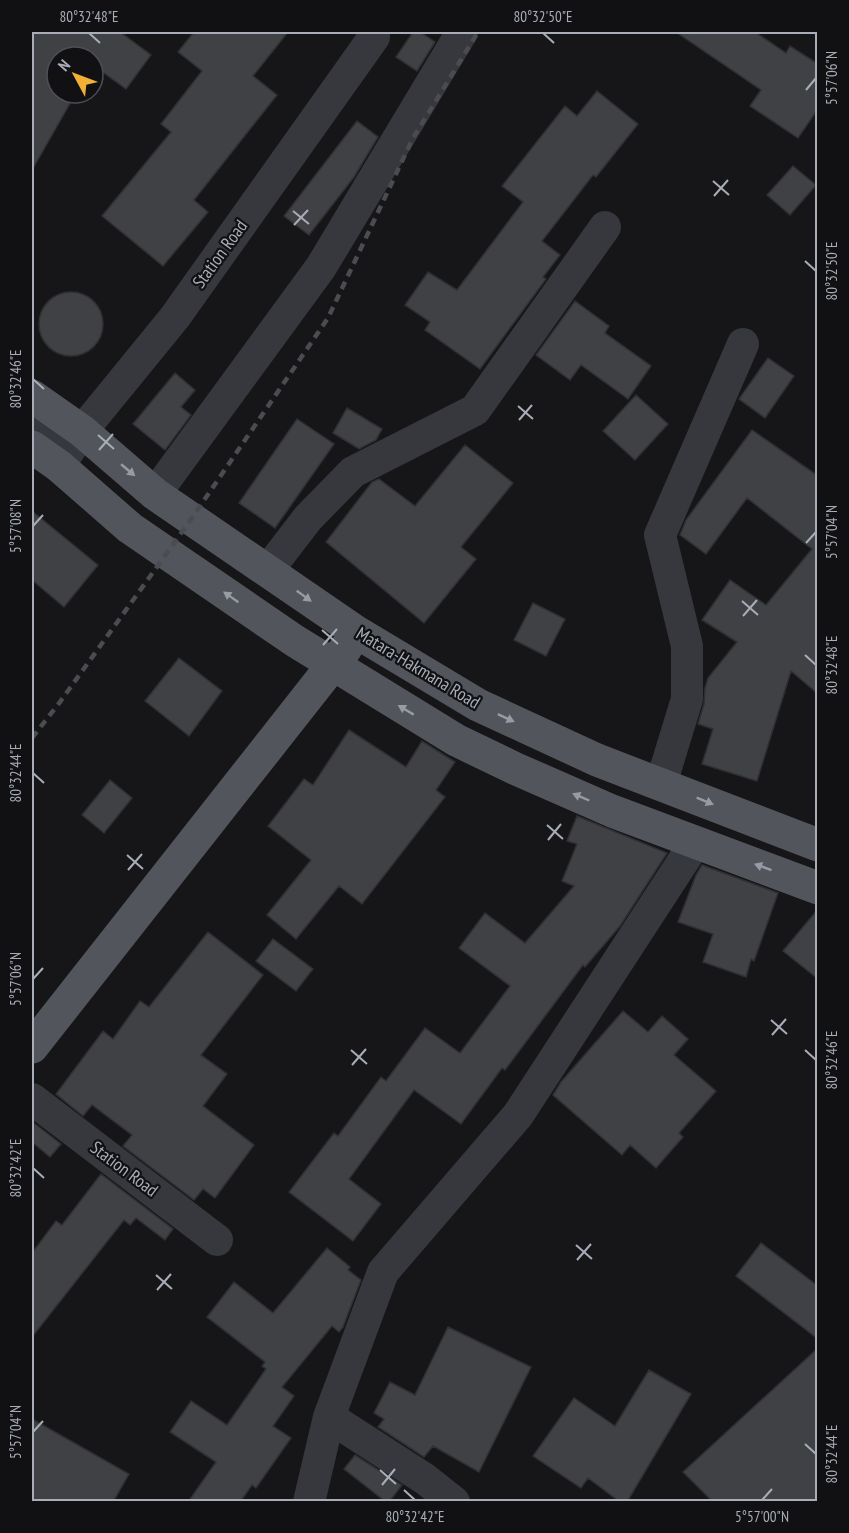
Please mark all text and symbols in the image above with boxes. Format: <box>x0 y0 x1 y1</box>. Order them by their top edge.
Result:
text: 80°32'48"E <box>59 7 119 26</box>
text: 80°32'50"E <box>513 7 573 26</box>
north arrow <box>45 45 105 105</box>
text: 5°57'06"N <box>822 51 841 105</box>
text: N <box>53 55 74 75</box>
street label: Station Road <box>187 215 252 292</box>
text: 80°32'50"E <box>822 241 841 301</box>
text: 80°32'46"E <box>6 349 25 409</box>
one-way arrow <box>120 464 136 477</box>
text: 5°57'08"N <box>6 499 25 553</box>
text: 5°57'04"N <box>822 505 841 559</box>
one-way arrow <box>296 589 311 601</box>
one-way arrow <box>223 591 239 603</box>
street label: Matara-Hakmana Road <box>352 622 484 714</box>
text: 80°32'48"E <box>822 635 841 695</box>
one-way arrow <box>398 705 414 716</box>
one-way arrow <box>497 714 514 723</box>
text: 80°32'44"E <box>6 743 25 803</box>
one-way arrow <box>571 792 589 802</box>
one-way arrow <box>696 797 714 806</box>
one-way arrow <box>753 862 771 872</box>
text: 5°57'06"N <box>6 952 25 1006</box>
text: 80°32'46"E <box>822 1030 841 1090</box>
street label: Station Road <box>86 1136 163 1202</box>
text: 80°32'42"E <box>6 1138 25 1198</box>
text: 5°57'04"N <box>6 1405 25 1459</box>
text: 80°32'44"E <box>822 1424 841 1484</box>
text: 80°32'42"E <box>385 1507 445 1526</box>
text: 5°57'00"N <box>735 1507 789 1526</box>

